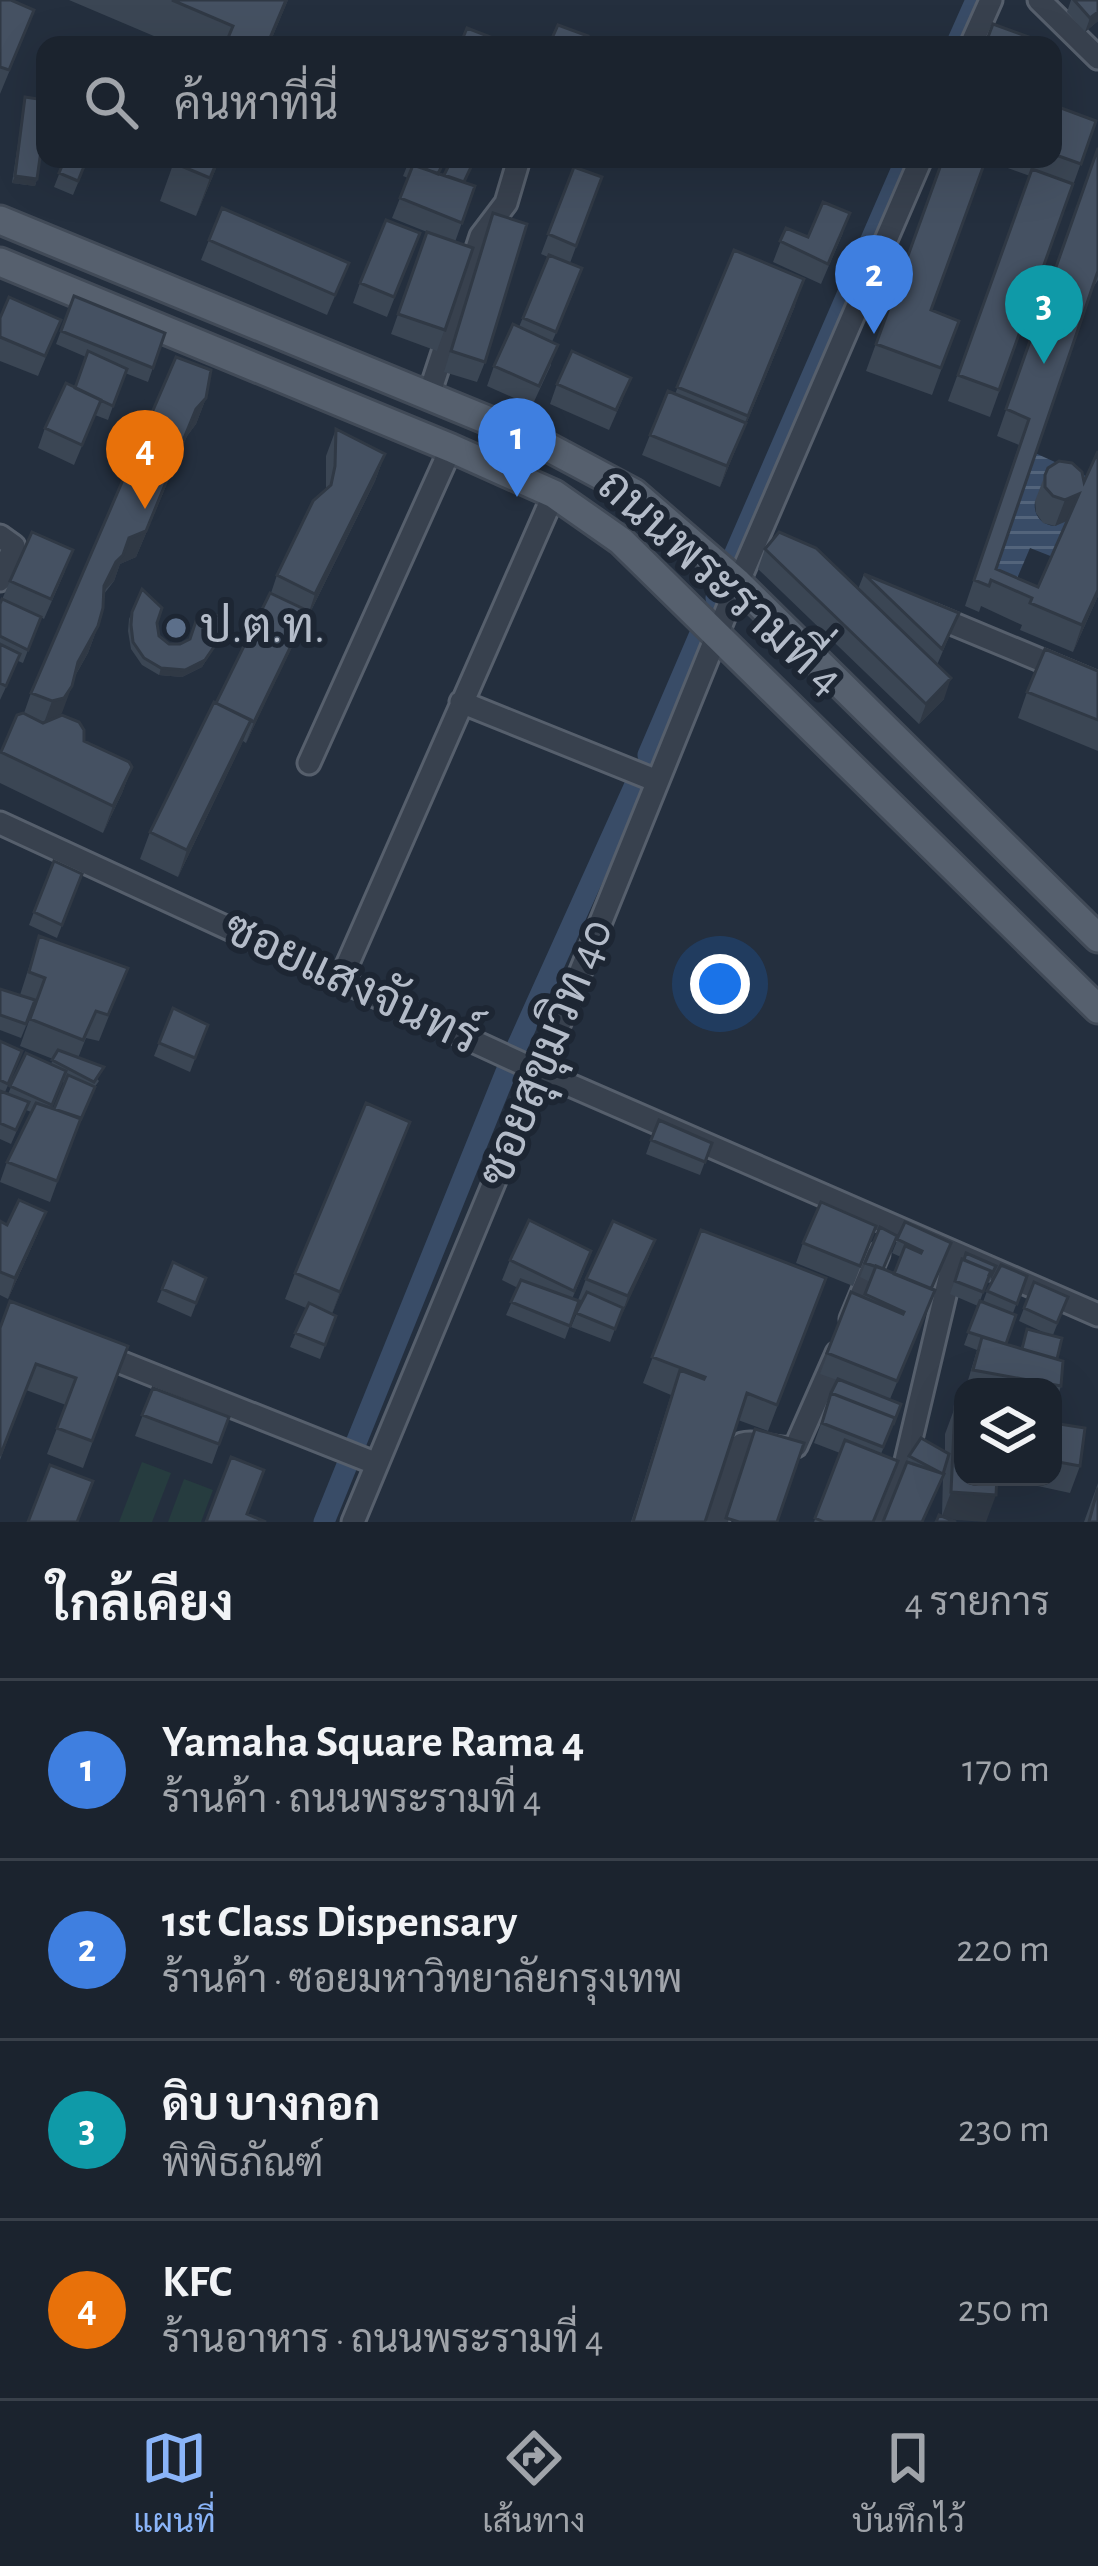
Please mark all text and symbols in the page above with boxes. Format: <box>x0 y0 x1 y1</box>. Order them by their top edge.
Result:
search box <box>36 36 1062 168</box>
icon: search <box>78 69 144 135</box>
text: ค้นหาที่นี่ <box>174 83 338 128</box>
pin: 2 <box>835 235 913 334</box>
pin: 3 <box>1005 265 1083 364</box>
pin: 1 <box>478 398 556 497</box>
pin: 4 <box>106 410 184 509</box>
street label: ถนนพระรามที่ 4 <box>588 446 866 705</box>
place label: ป.ต.ท. <box>200 603 325 652</box>
marker: ป.ต.ท. <box>163 615 189 641</box>
street label: ซอยแสงจันทร์ <box>216 896 489 1064</box>
street label: ซอยสุขุมวิท 40 <box>467 911 628 1196</box>
your location <box>690 954 750 1014</box>
map controls <box>954 1378 1062 1486</box>
button: layers <box>954 1378 1062 1486</box>
text: ใกล้เคียง <box>48 1579 234 1630</box>
text: 4 รายการ <box>904 1584 1050 1623</box>
text: Yamaha Square Rama 4 <box>162 1720 584 1765</box>
text: 1 <box>80 1750 94 1789</box>
text: 170 m <box>962 1750 1050 1789</box>
text: ร้านค้า · ถนนพระรามที่ 4 <box>162 1781 542 1820</box>
text: 1st Class Dispensary <box>162 1900 517 1945</box>
text: 2 <box>78 1930 96 1969</box>
text: 220 m <box>956 1930 1050 1969</box>
text: ร้านค้า · ซอยมหาวิทยาลัยกรุงเทพ <box>162 1961 682 2000</box>
text: ดิบ บางกอก <box>162 2084 380 2129</box>
text: 3 <box>79 2110 95 2149</box>
text: 230 m <box>958 2110 1050 2149</box>
text: พิพิธภัณฑ์ <box>162 2145 323 2184</box>
text: KFC <box>162 2260 232 2305</box>
text: 4 <box>77 2290 97 2329</box>
text: 250 m <box>958 2290 1050 2329</box>
text: ร้านอาหาร · ถนนพระรามที่ 4 <box>162 2321 604 2360</box>
tab: แผนที่ <box>133 2425 216 2543</box>
tab: เส้นทาง <box>482 2425 585 2543</box>
tab: บันทึกไว้ <box>852 2425 965 2543</box>

